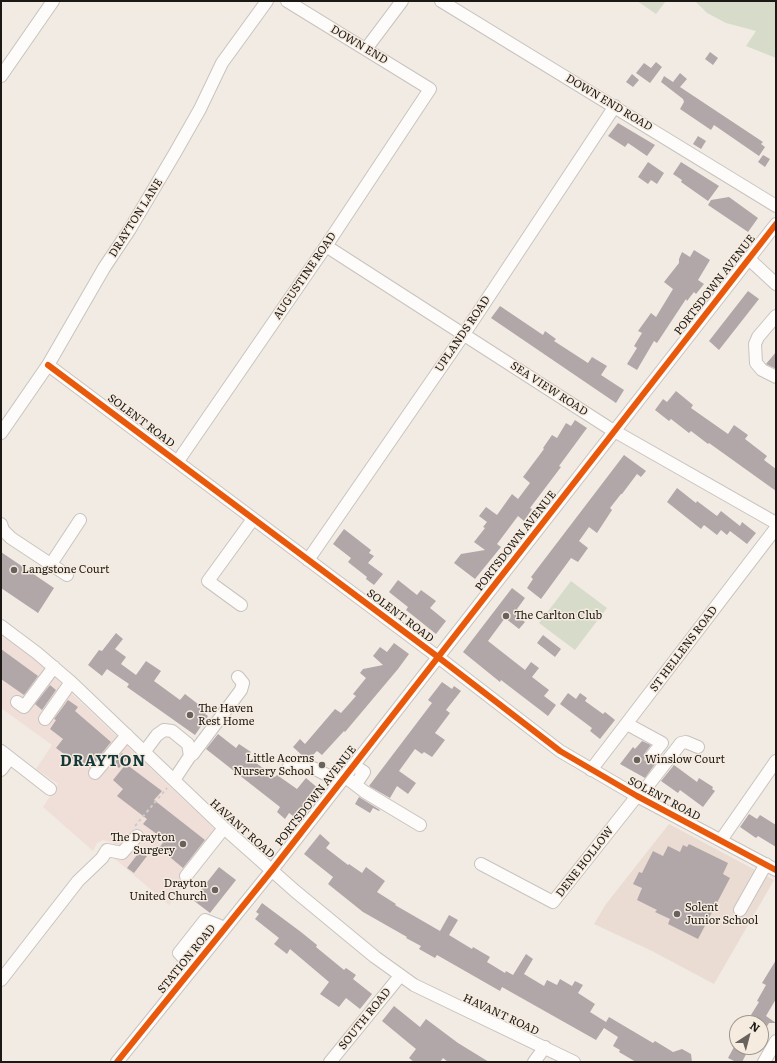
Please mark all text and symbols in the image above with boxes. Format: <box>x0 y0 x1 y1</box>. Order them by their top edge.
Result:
street label: DOWN END <box>328 23 390 67</box>
street label: DOWN END ROAD <box>563 72 655 134</box>
street label: DRAYTON LANE <box>107 176 165 260</box>
street label: AUGUSTINE ROAD <box>271 230 339 322</box>
street label: PORTSDOWN AVENUE <box>672 232 758 338</box>
street label: UPLANDS ROAD <box>433 293 493 375</box>
street label: SEA VIEW ROAD <box>508 359 590 419</box>
street label: SOLENT ROAD <box>105 392 177 450</box>
street label: PORTSDOWN AVENUE <box>473 488 559 594</box>
place label: Langstone Court <box>22 563 109 577</box>
marker: Langstone Court <box>9 565 19 575</box>
street label: SOLENT ROAD <box>364 587 436 645</box>
street label: ST HELLENS ROAD <box>647 604 721 694</box>
place label: The Carlton Club <box>514 609 602 623</box>
marker: The Carlton Club <box>501 611 511 621</box>
place label: The Haven Rest Home <box>198 702 254 728</box>
marker: The Haven Rest Home <box>185 710 195 720</box>
street label: PORTSDOWN AVENUE <box>273 743 359 849</box>
place label: Little Acorns Nursery School <box>233 752 314 778</box>
district label: DRAYTON <box>60 753 146 771</box>
place label: Winslow Court <box>645 753 725 767</box>
marker: Winslow Court <box>632 755 642 765</box>
marker: Little Acorns Nursery School <box>317 760 327 770</box>
street label: SOLENT ROAD <box>625 774 703 824</box>
street label: HAVANT ROAD <box>207 797 277 861</box>
street label: DENE HOLLOW <box>554 824 616 900</box>
place label: The Drayton Surgery <box>110 831 175 857</box>
marker: The Drayton Surgery <box>178 839 188 849</box>
place label: Drayton United Church <box>129 877 207 903</box>
marker: Drayton United Church <box>210 885 220 895</box>
place label: Solent Junior School <box>685 901 758 927</box>
marker: Solent Junior School <box>672 909 682 919</box>
street label: STATION ROAD <box>155 922 219 996</box>
street label: SOUTH ROAD <box>336 986 394 1052</box>
street label: HAVANT ROAD <box>461 992 541 1038</box>
north arrow <box>729 1015 769 1055</box>
text: N <box>747 1017 764 1035</box>

